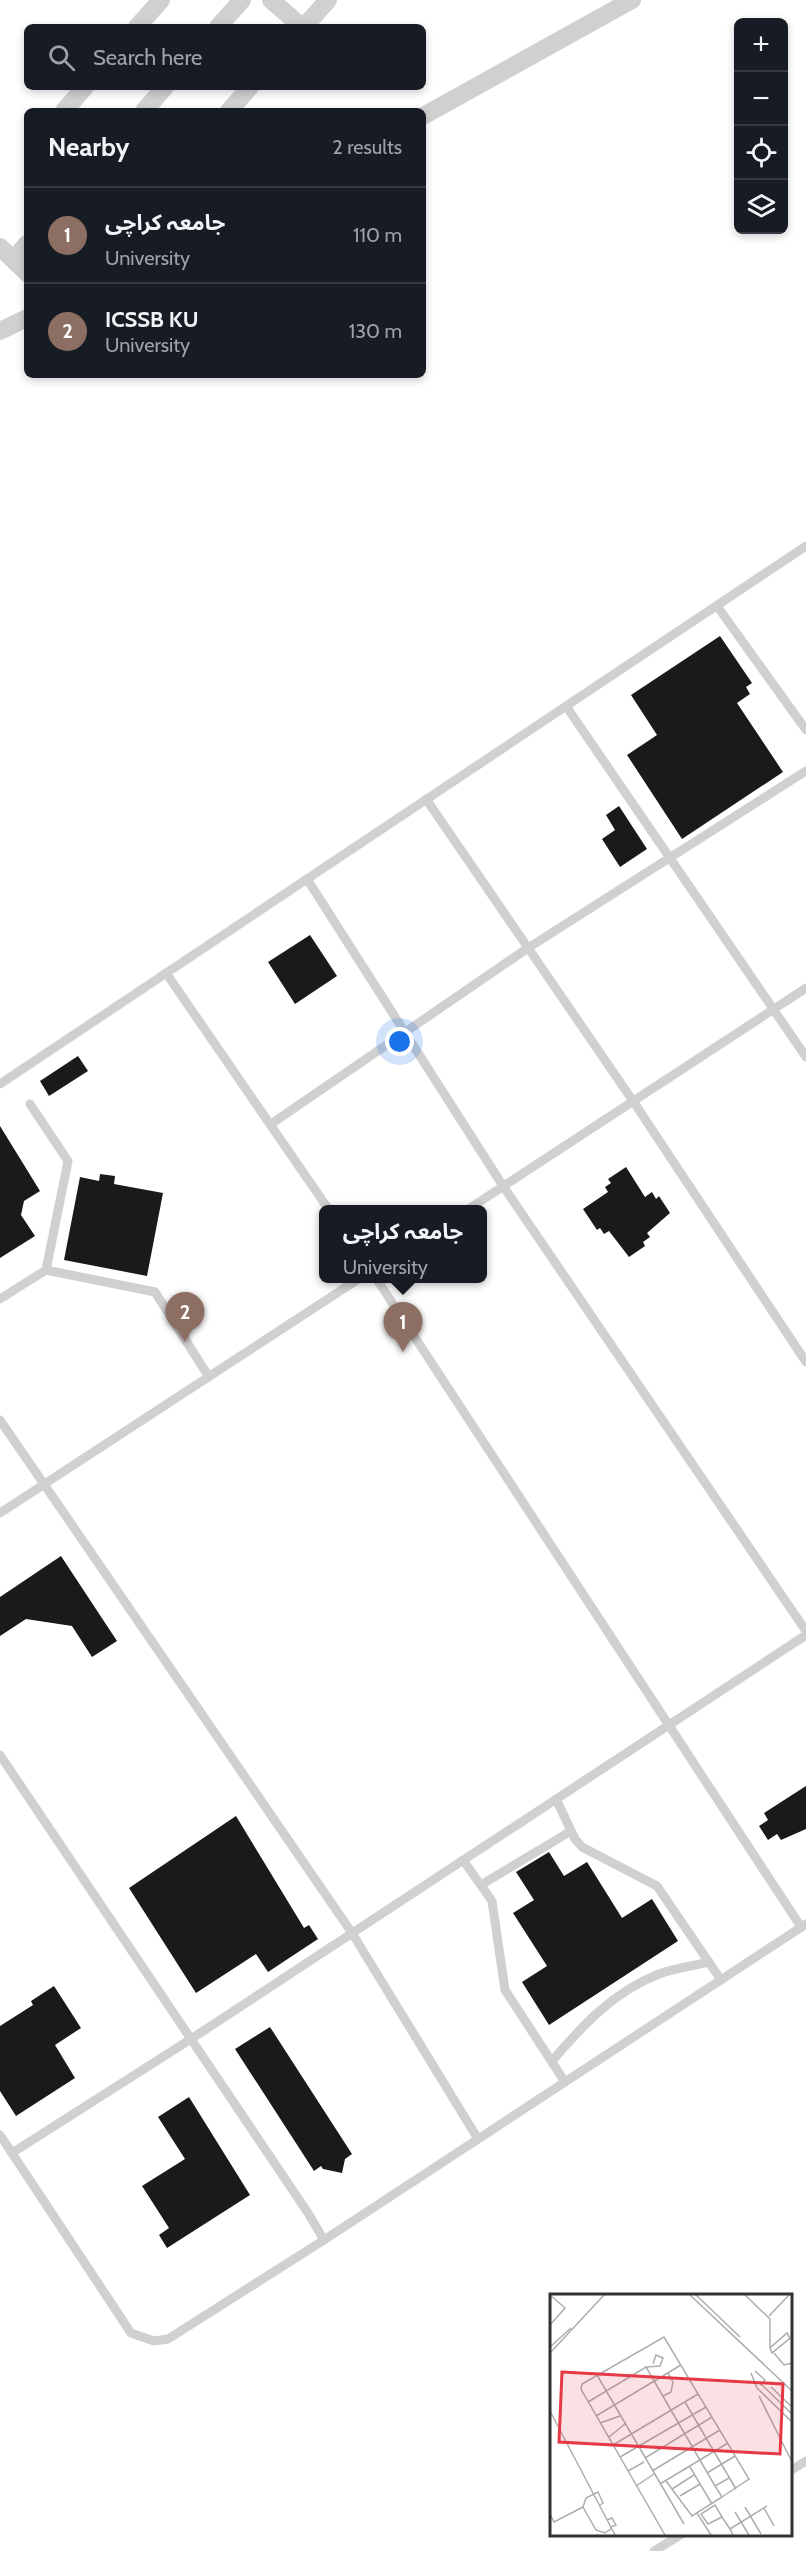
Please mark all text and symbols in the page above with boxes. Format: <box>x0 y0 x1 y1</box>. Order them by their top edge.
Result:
map controls <box>734 18 788 234</box>
button: + <box>734 18 788 72</box>
search box <box>24 24 426 90</box>
icon: search <box>45 41 78 74</box>
text: Search here <box>93 44 202 71</box>
button: − <box>734 72 788 126</box>
button: locate <box>734 126 788 180</box>
text: Nearby <box>48 131 129 163</box>
text: 2 results <box>332 135 402 159</box>
button: layers <box>734 180 788 234</box>
text: جامعہ کراچی <box>105 209 225 236</box>
text: 1 <box>64 223 71 247</box>
text: 110 m <box>353 223 402 247</box>
text: University <box>105 246 190 270</box>
text: ICSSB KU <box>105 306 198 333</box>
text: 2 <box>62 319 73 343</box>
text: 130 m <box>349 319 402 343</box>
text: University <box>105 333 190 357</box>
your location <box>385 1027 414 1056</box>
popup <box>319 1205 487 1283</box>
text: جامعہ کراچی <box>343 1218 463 1245</box>
text: University <box>343 1255 428 1279</box>
pin: 2 <box>166 1292 204 1342</box>
pin: 1 <box>384 1302 422 1352</box>
inset map <box>550 2294 791 2536</box>

